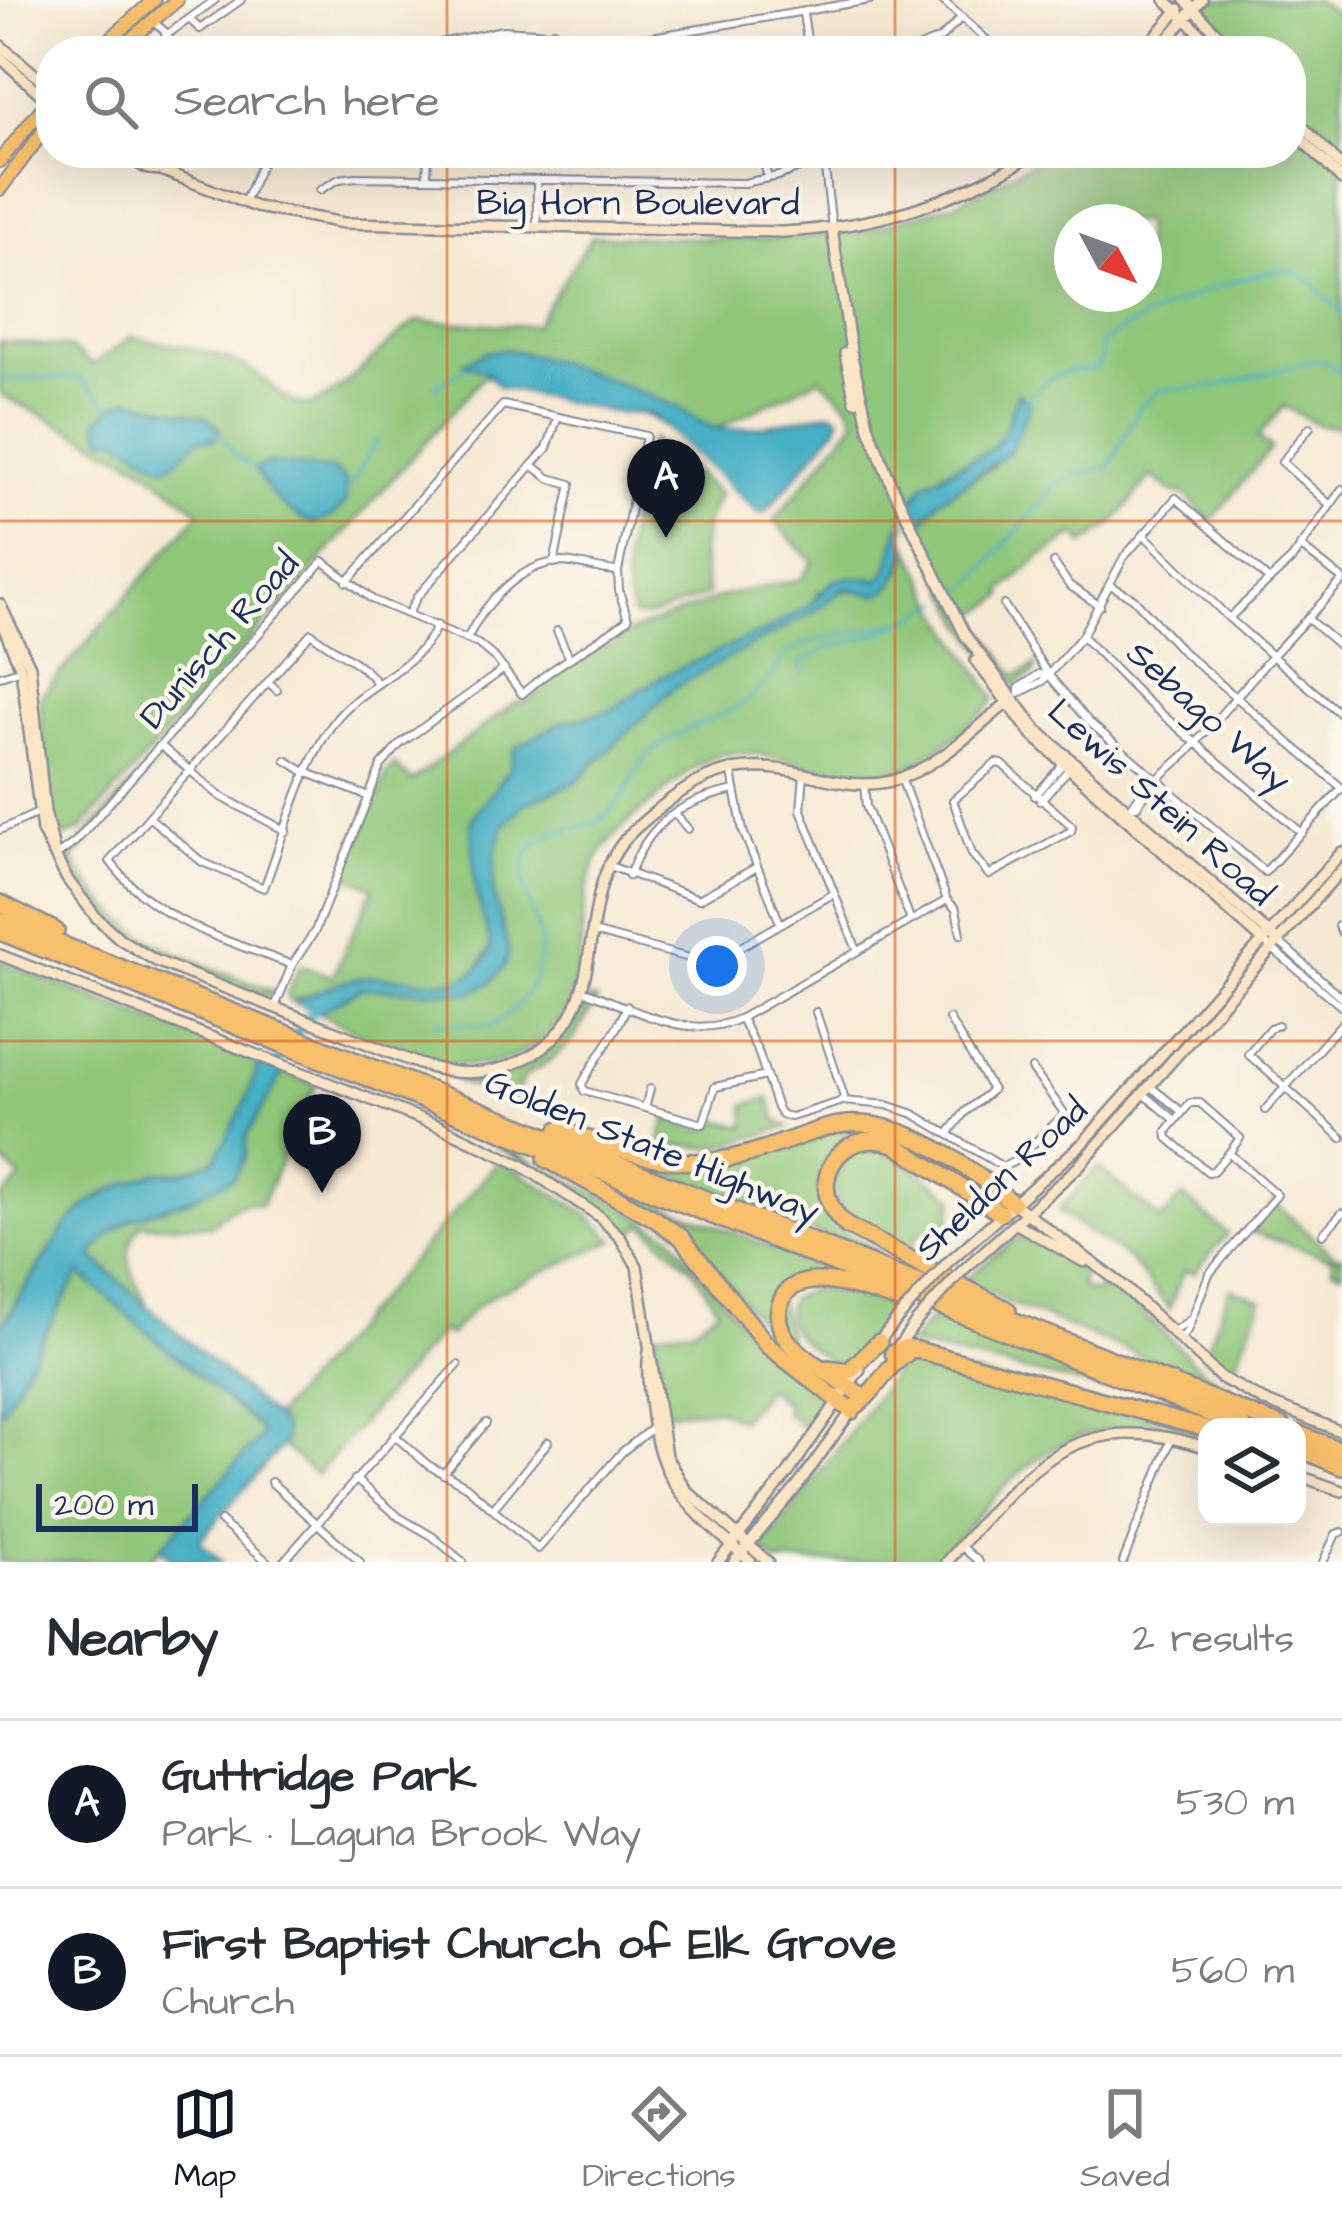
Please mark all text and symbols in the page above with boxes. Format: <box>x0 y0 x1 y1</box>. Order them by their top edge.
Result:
search box <box>36 36 1306 168</box>
icon: search <box>78 69 144 135</box>
text: Search here <box>174 71 440 133</box>
street label: Big Horn Boulevard <box>477 178 799 230</box>
north arrow <box>1054 204 1162 312</box>
pin: A <box>627 439 705 538</box>
street label: Dunisch Road <box>128 541 312 741</box>
street label: Sebago Way <box>1114 629 1302 806</box>
street label: Lewis Stein Road <box>1036 687 1285 919</box>
your location <box>687 936 747 996</box>
street label: Golden State Highway <box>477 1057 827 1239</box>
street label: Sheldon Road <box>904 1086 1100 1273</box>
pin: B <box>283 1094 361 1193</box>
map controls <box>1198 1418 1306 1526</box>
button: layers <box>1198 1418 1306 1526</box>
scale bar <box>36 1478 198 1531</box>
text: 200 m <box>54 1482 153 1528</box>
text: Nearby <box>48 1605 218 1676</box>
text: 2 results <box>1133 1613 1294 1667</box>
text: Guttridge Park <box>162 1746 477 1808</box>
text: A <box>75 1777 99 1831</box>
text: 530 m <box>1176 1777 1294 1831</box>
text: Park · Laguna Brook Way <box>162 1808 641 1862</box>
text: First Baptist Church of Elk Grove <box>162 1914 896 1976</box>
text: B <box>73 1945 101 1999</box>
text: 560 m <box>1171 1945 1294 1999</box>
text: Church <box>162 1976 294 2030</box>
tab: Map <box>172 2081 238 2199</box>
tab: Directions <box>582 2081 736 2199</box>
tab: Saved <box>1080 2081 1170 2199</box>

